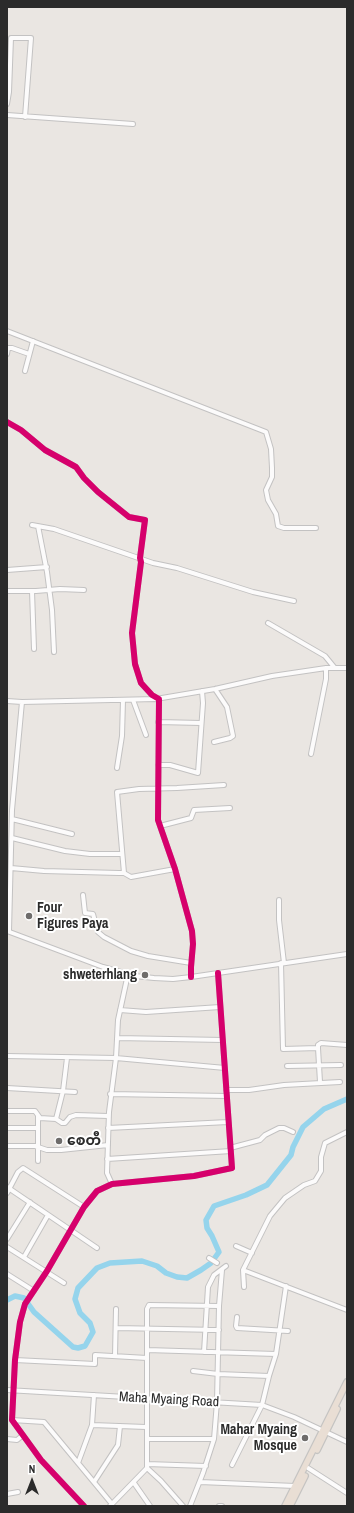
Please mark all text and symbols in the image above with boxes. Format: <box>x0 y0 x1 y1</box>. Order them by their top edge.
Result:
place label: Four Figures Paya <box>37 900 108 932</box>
marker: Four Figures Paya <box>24 911 34 921</box>
place label: shweterhlang <box>63 967 137 983</box>
marker: shweterhlang <box>140 970 150 980</box>
place label: စေတီ <box>67 1133 101 1149</box>
marker: စေတီ <box>54 1136 64 1146</box>
street label: Maha Myaing Road <box>119 1389 219 1411</box>
place label: Mahar Myaing Mosque <box>220 1422 297 1454</box>
marker: Mahar Myaing Mosque <box>300 1433 310 1443</box>
north arrow <box>12 1461 52 1501</box>
text: N <box>29 1462 35 1476</box>

